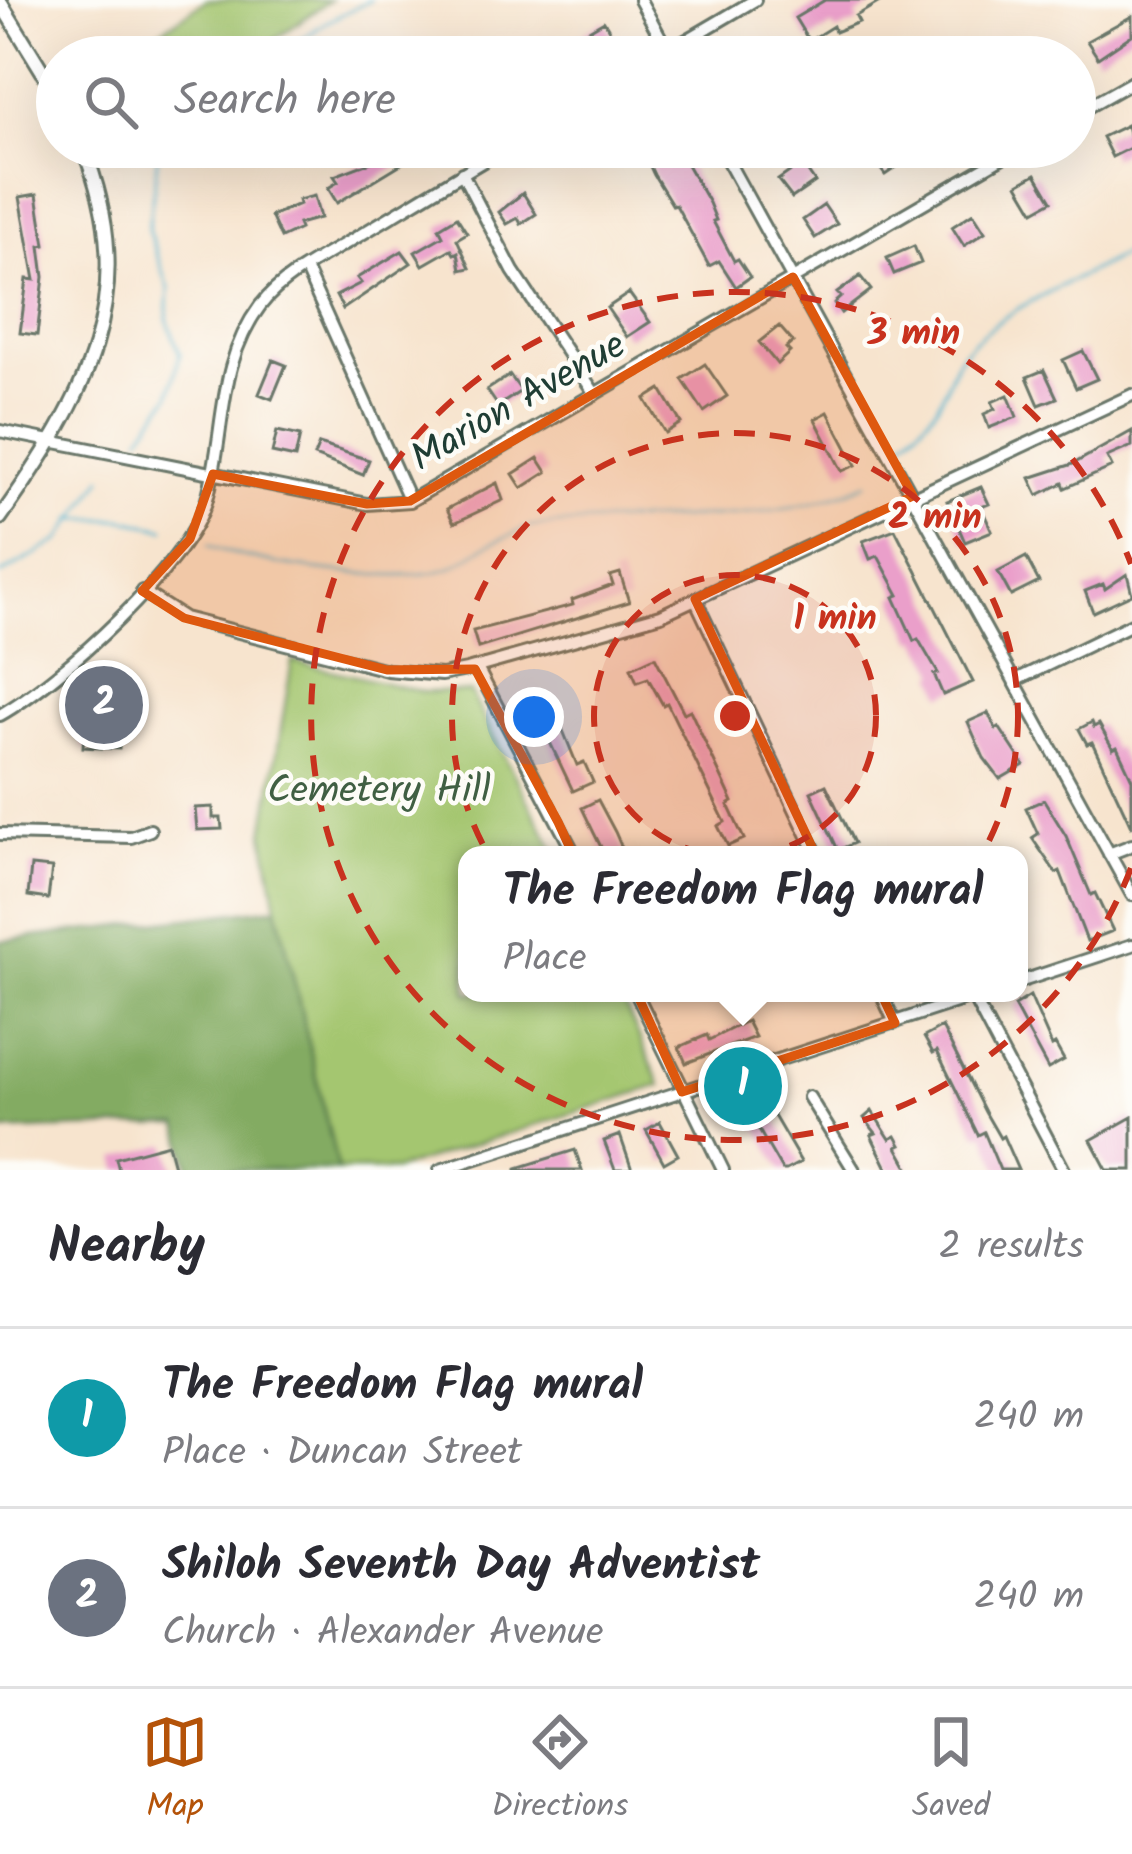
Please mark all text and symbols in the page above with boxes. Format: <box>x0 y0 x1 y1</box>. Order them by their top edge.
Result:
search box <box>36 36 1096 168</box>
text: Search here <box>174 66 396 138</box>
icon: search <box>78 69 144 135</box>
text: 3 min <box>867 306 960 363</box>
street label: Marion Avenue <box>400 316 638 490</box>
text: 2 min <box>888 490 982 547</box>
text: 1 min <box>793 591 877 648</box>
pin: 2 <box>65 660 143 750</box>
your location <box>504 687 564 747</box>
centre of rings <box>714 695 756 737</box>
park label: Cemetery Hill <box>267 761 491 823</box>
popup <box>458 846 1028 1002</box>
text: The Freedom Flag mural <box>503 857 983 929</box>
text: Place <box>503 929 587 991</box>
pin: 1 <box>704 1041 782 1131</box>
text: Nearby <box>48 1208 205 1289</box>
text: 2 results <box>939 1217 1084 1279</box>
text: The Freedom Flag mural <box>162 1351 643 1423</box>
text: 1 <box>81 1387 93 1449</box>
text: 240 m <box>974 1387 1084 1449</box>
text: Place · Duncan Street <box>162 1423 522 1485</box>
text: Shiloh Seventh Day Adventist <box>162 1531 760 1603</box>
text: 2 <box>76 1567 98 1629</box>
text: 240 m <box>974 1567 1084 1629</box>
text: Church · Alexander Avenue <box>162 1603 604 1665</box>
tab: Map <box>142 1709 208 1834</box>
tab: Directions <box>491 1709 628 1834</box>
tab: Saved <box>912 1709 990 1834</box>

